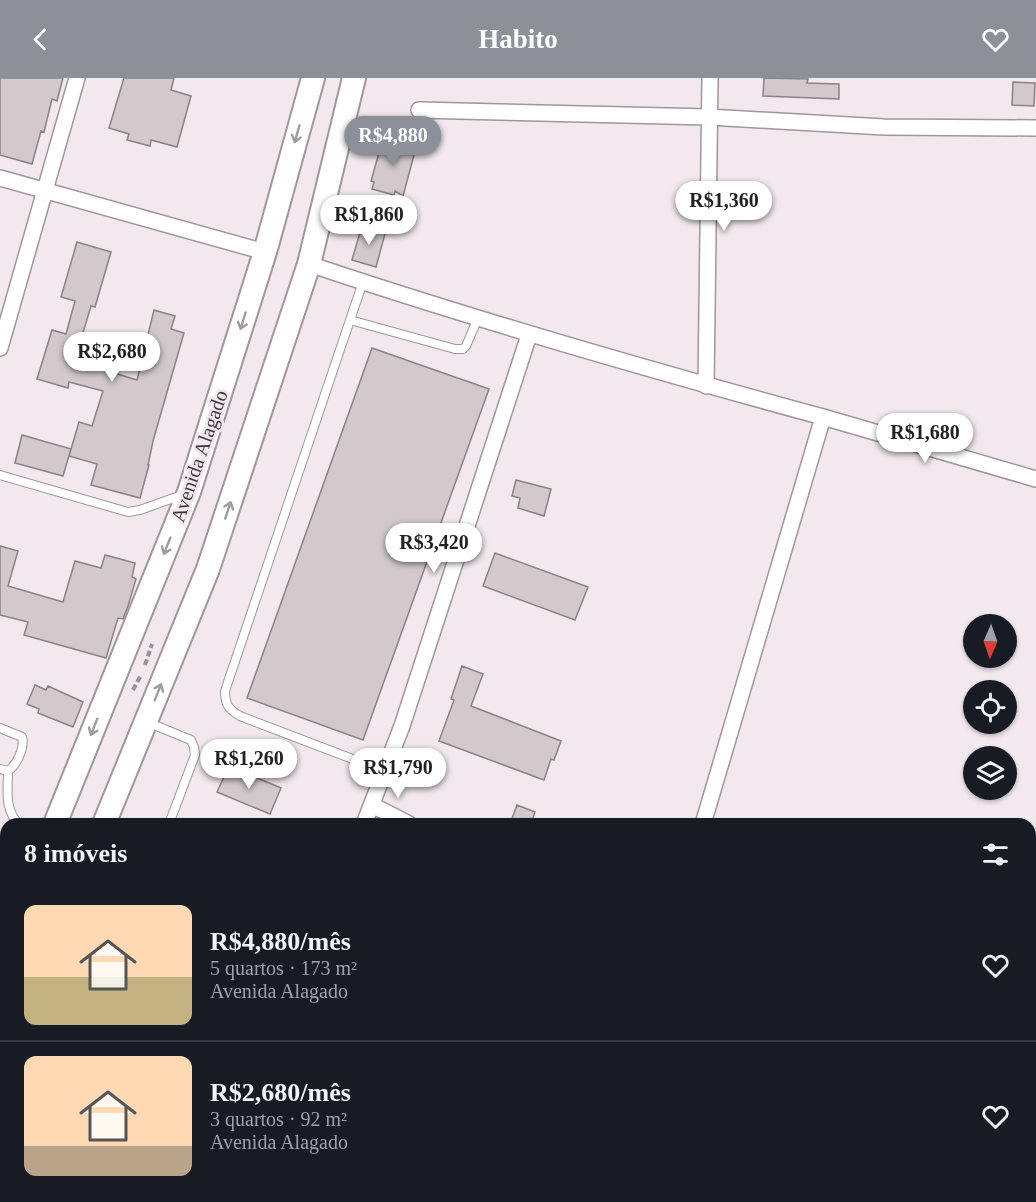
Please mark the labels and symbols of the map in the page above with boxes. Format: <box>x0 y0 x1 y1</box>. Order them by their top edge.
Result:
pin: R$4,880 <box>338 116 448 167</box>
one-way arrow <box>291 124 303 143</box>
pin: R$1,360 <box>669 181 779 232</box>
pin: R$1,860 <box>314 195 424 246</box>
one-way arrow <box>236 311 247 330</box>
pin: R$2,680 <box>57 332 167 383</box>
street label: Avenida Alagado <box>166 387 233 525</box>
pin: R$1,680 <box>870 413 980 464</box>
one-way arrow <box>223 501 234 519</box>
pin: R$3,420 <box>379 523 489 574</box>
one-way arrow <box>161 536 172 555</box>
north arrow <box>963 614 1017 668</box>
one-way arrow <box>154 683 165 701</box>
one-way arrow <box>88 717 99 736</box>
pin: R$1,260 <box>194 739 304 790</box>
pin: R$1,790 <box>343 748 453 799</box>

